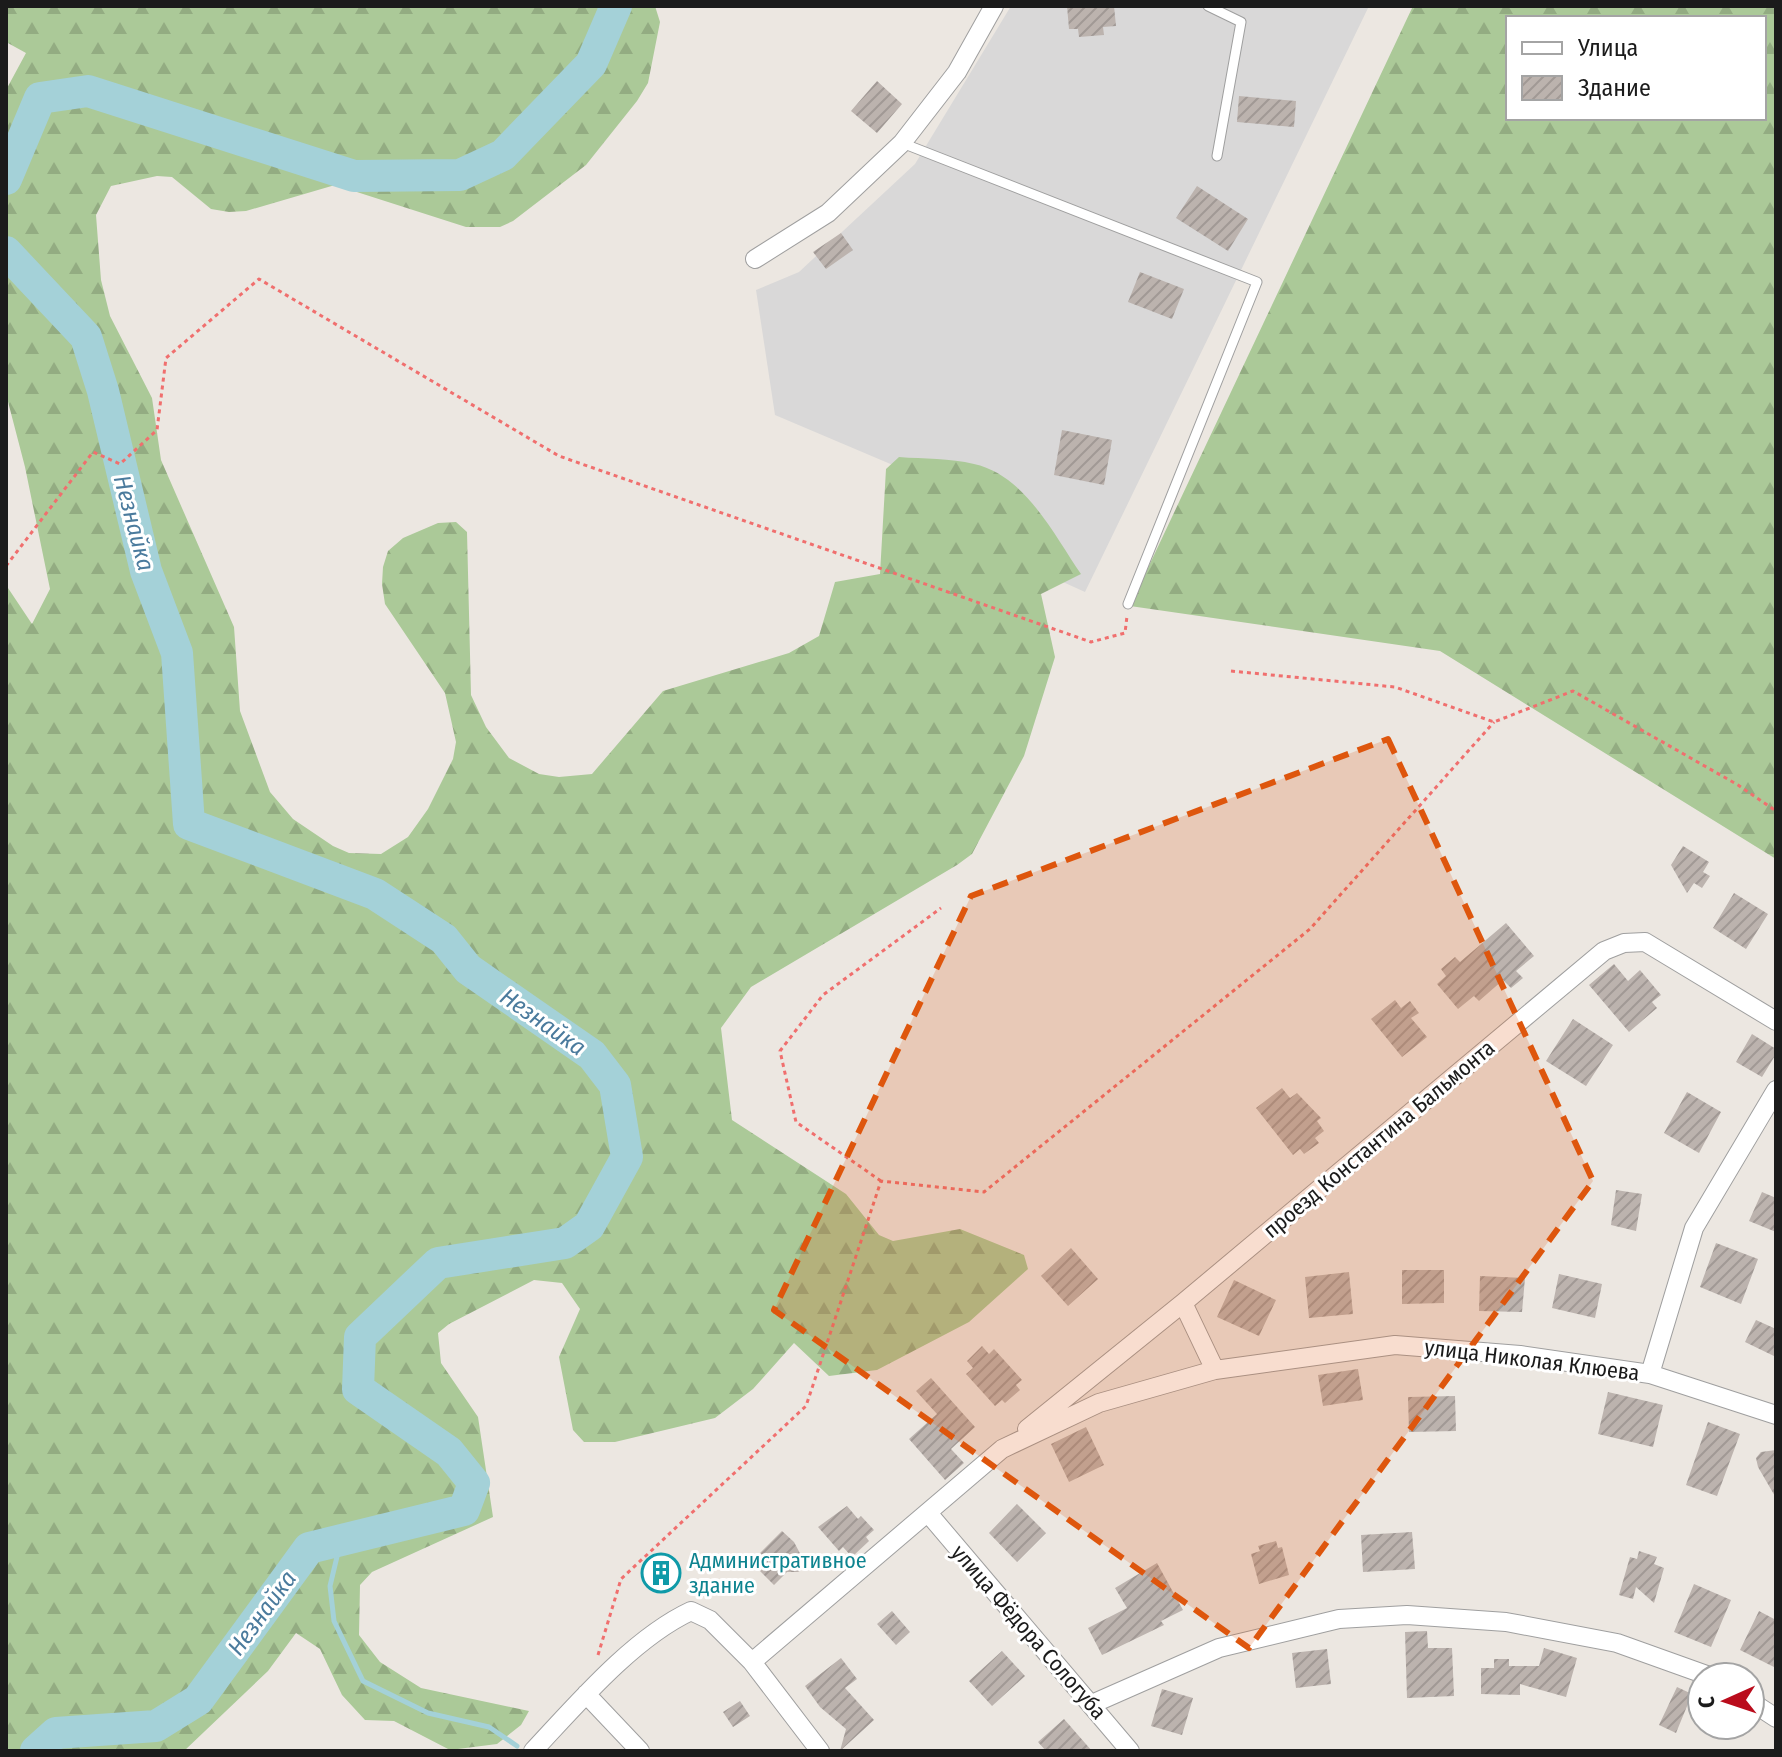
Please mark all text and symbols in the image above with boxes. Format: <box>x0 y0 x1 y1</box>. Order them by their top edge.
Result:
legend <box>1506 16 1766 120</box>
text: Улица <box>1577 34 1638 62</box>
text: Здание <box>1578 74 1651 102</box>
water label: Незнайка <box>108 472 160 574</box>
water label: Незнайка <box>495 982 591 1062</box>
street label: проезд Константина Бальмонта <box>1258 1034 1500 1244</box>
street label: улица Николая Клюева <box>1423 1333 1641 1387</box>
street label: улица Фёдора Сологуба <box>946 1539 1112 1725</box>
place label: Административное здание <box>689 1547 867 1599</box>
building icon: Административное здание <box>640 1552 682 1594</box>
water label: Незнайка <box>222 1565 302 1661</box>
north arrow <box>1686 1661 1766 1741</box>
text: С <box>1693 1695 1720 1708</box>

